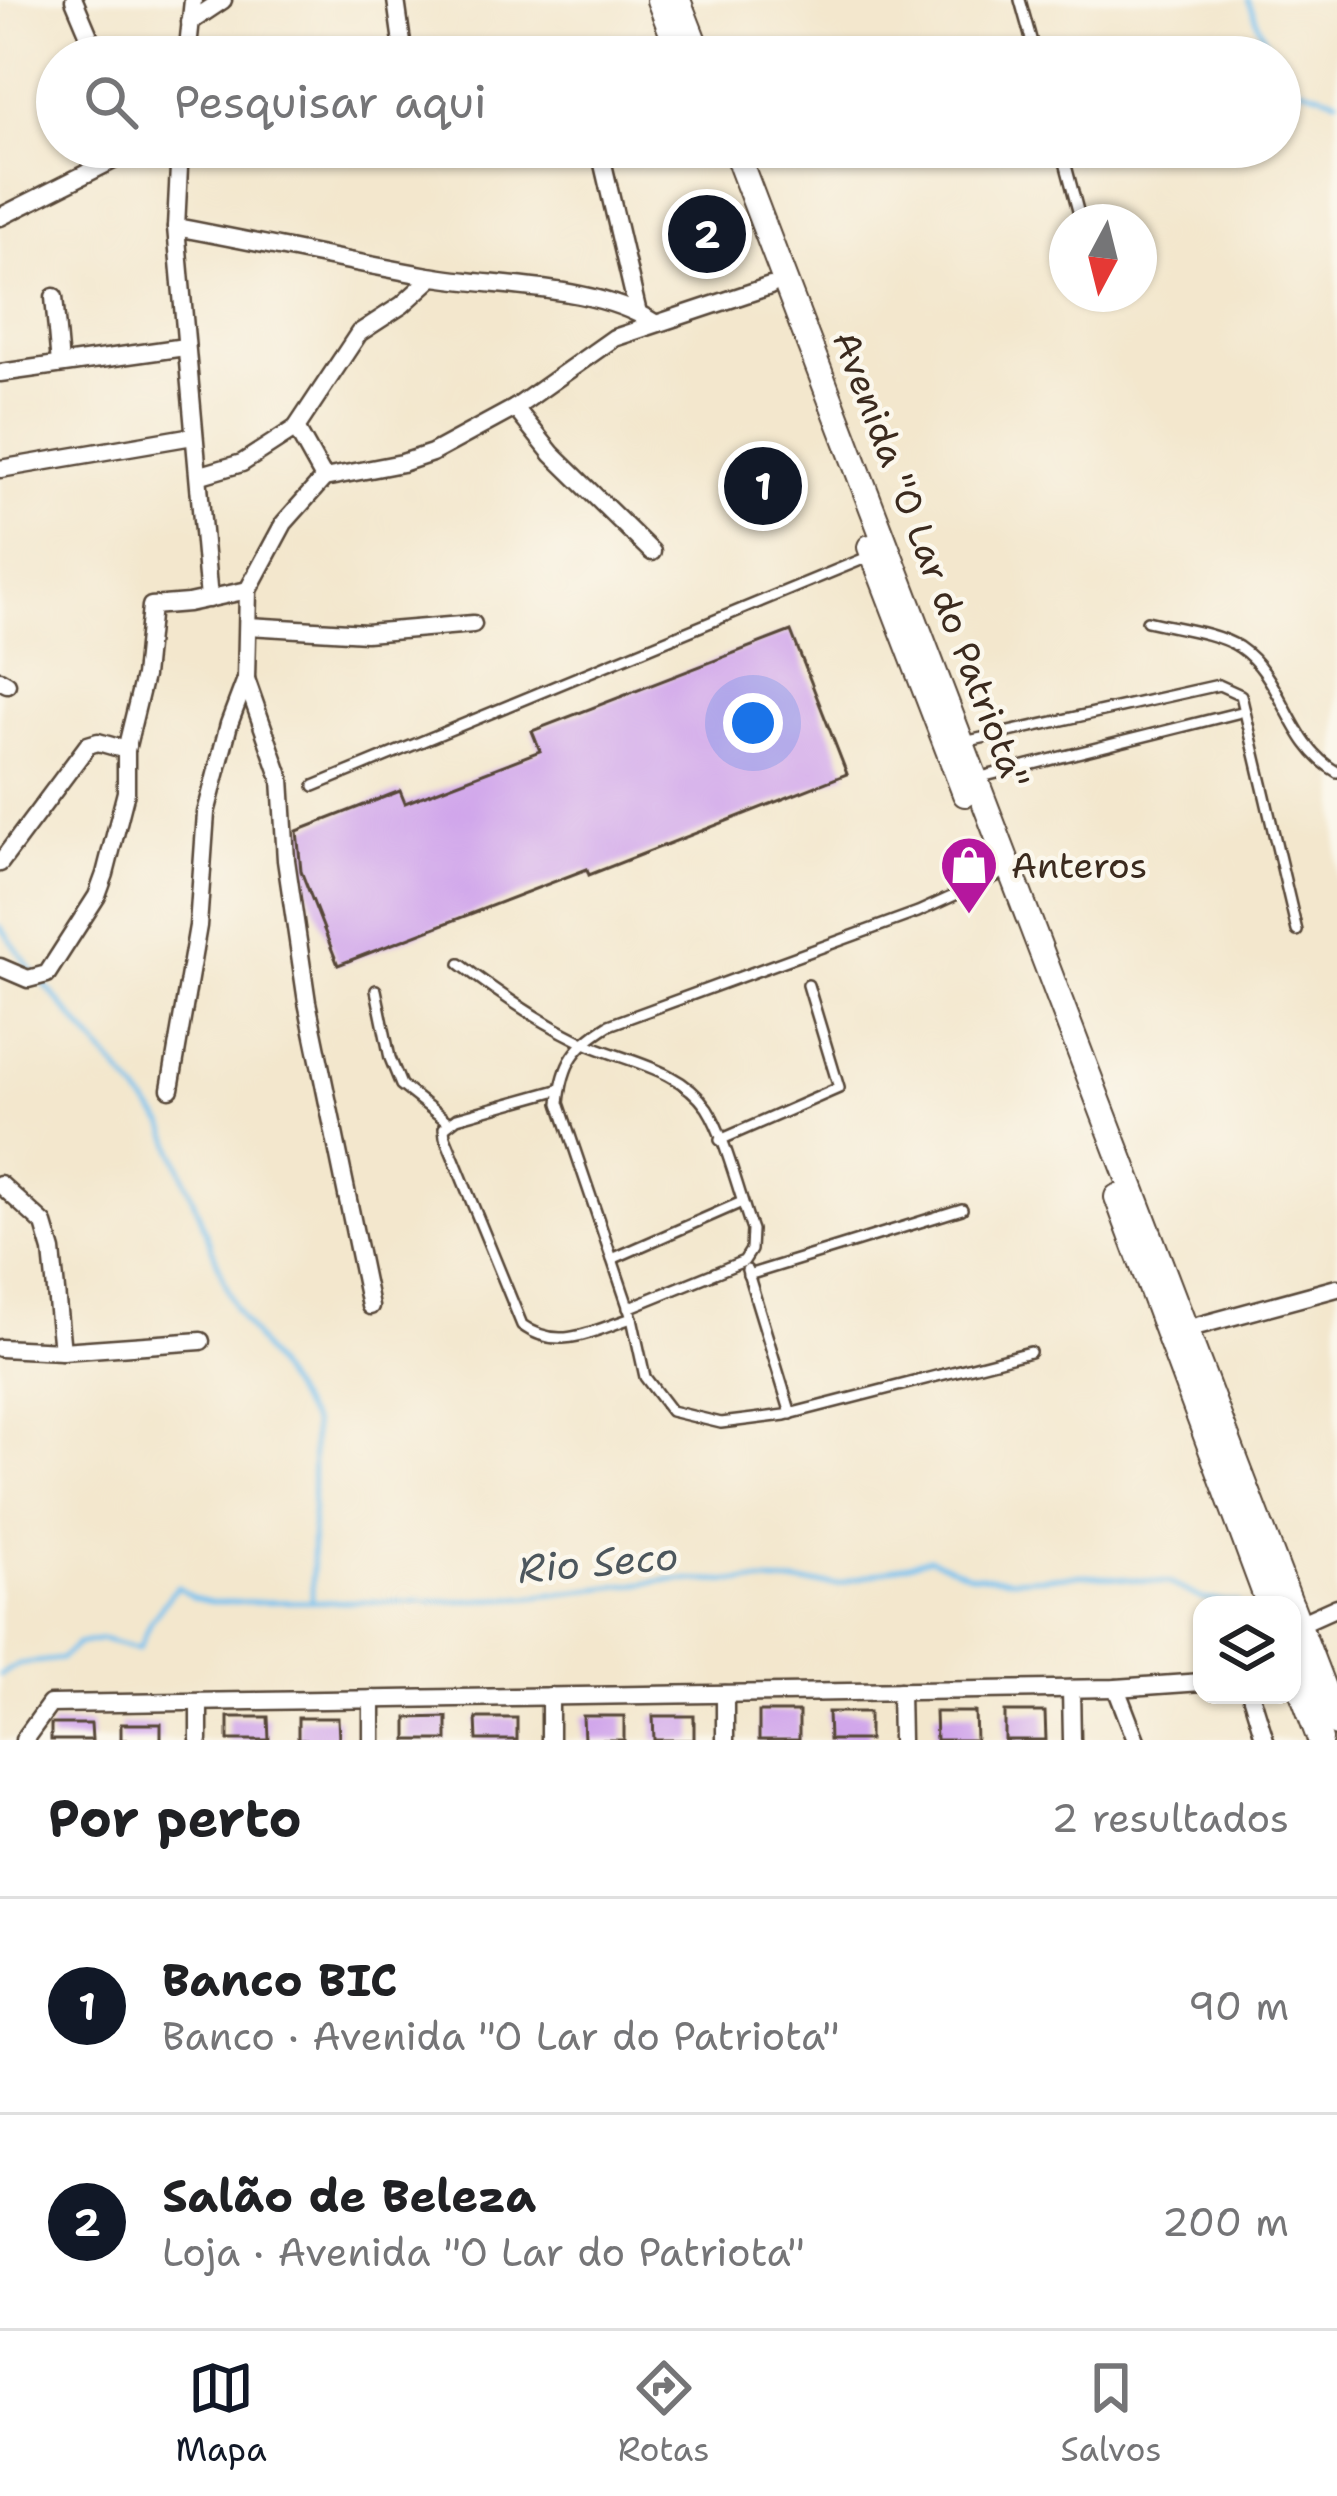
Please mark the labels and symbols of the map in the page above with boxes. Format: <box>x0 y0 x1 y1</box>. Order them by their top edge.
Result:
pin: 2 <box>668 189 746 279</box>
north arrow <box>1049 204 1157 312</box>
street label: Avenida "O Lar do Patriota" <box>821 324 1041 796</box>
pin: 1 <box>724 441 802 531</box>
your location <box>723 693 783 753</box>
shop icon: Anteros <box>938 834 1000 916</box>
place label: Anteros <box>1011 841 1147 890</box>
water label: Rio Seco <box>516 1529 680 1595</box>

